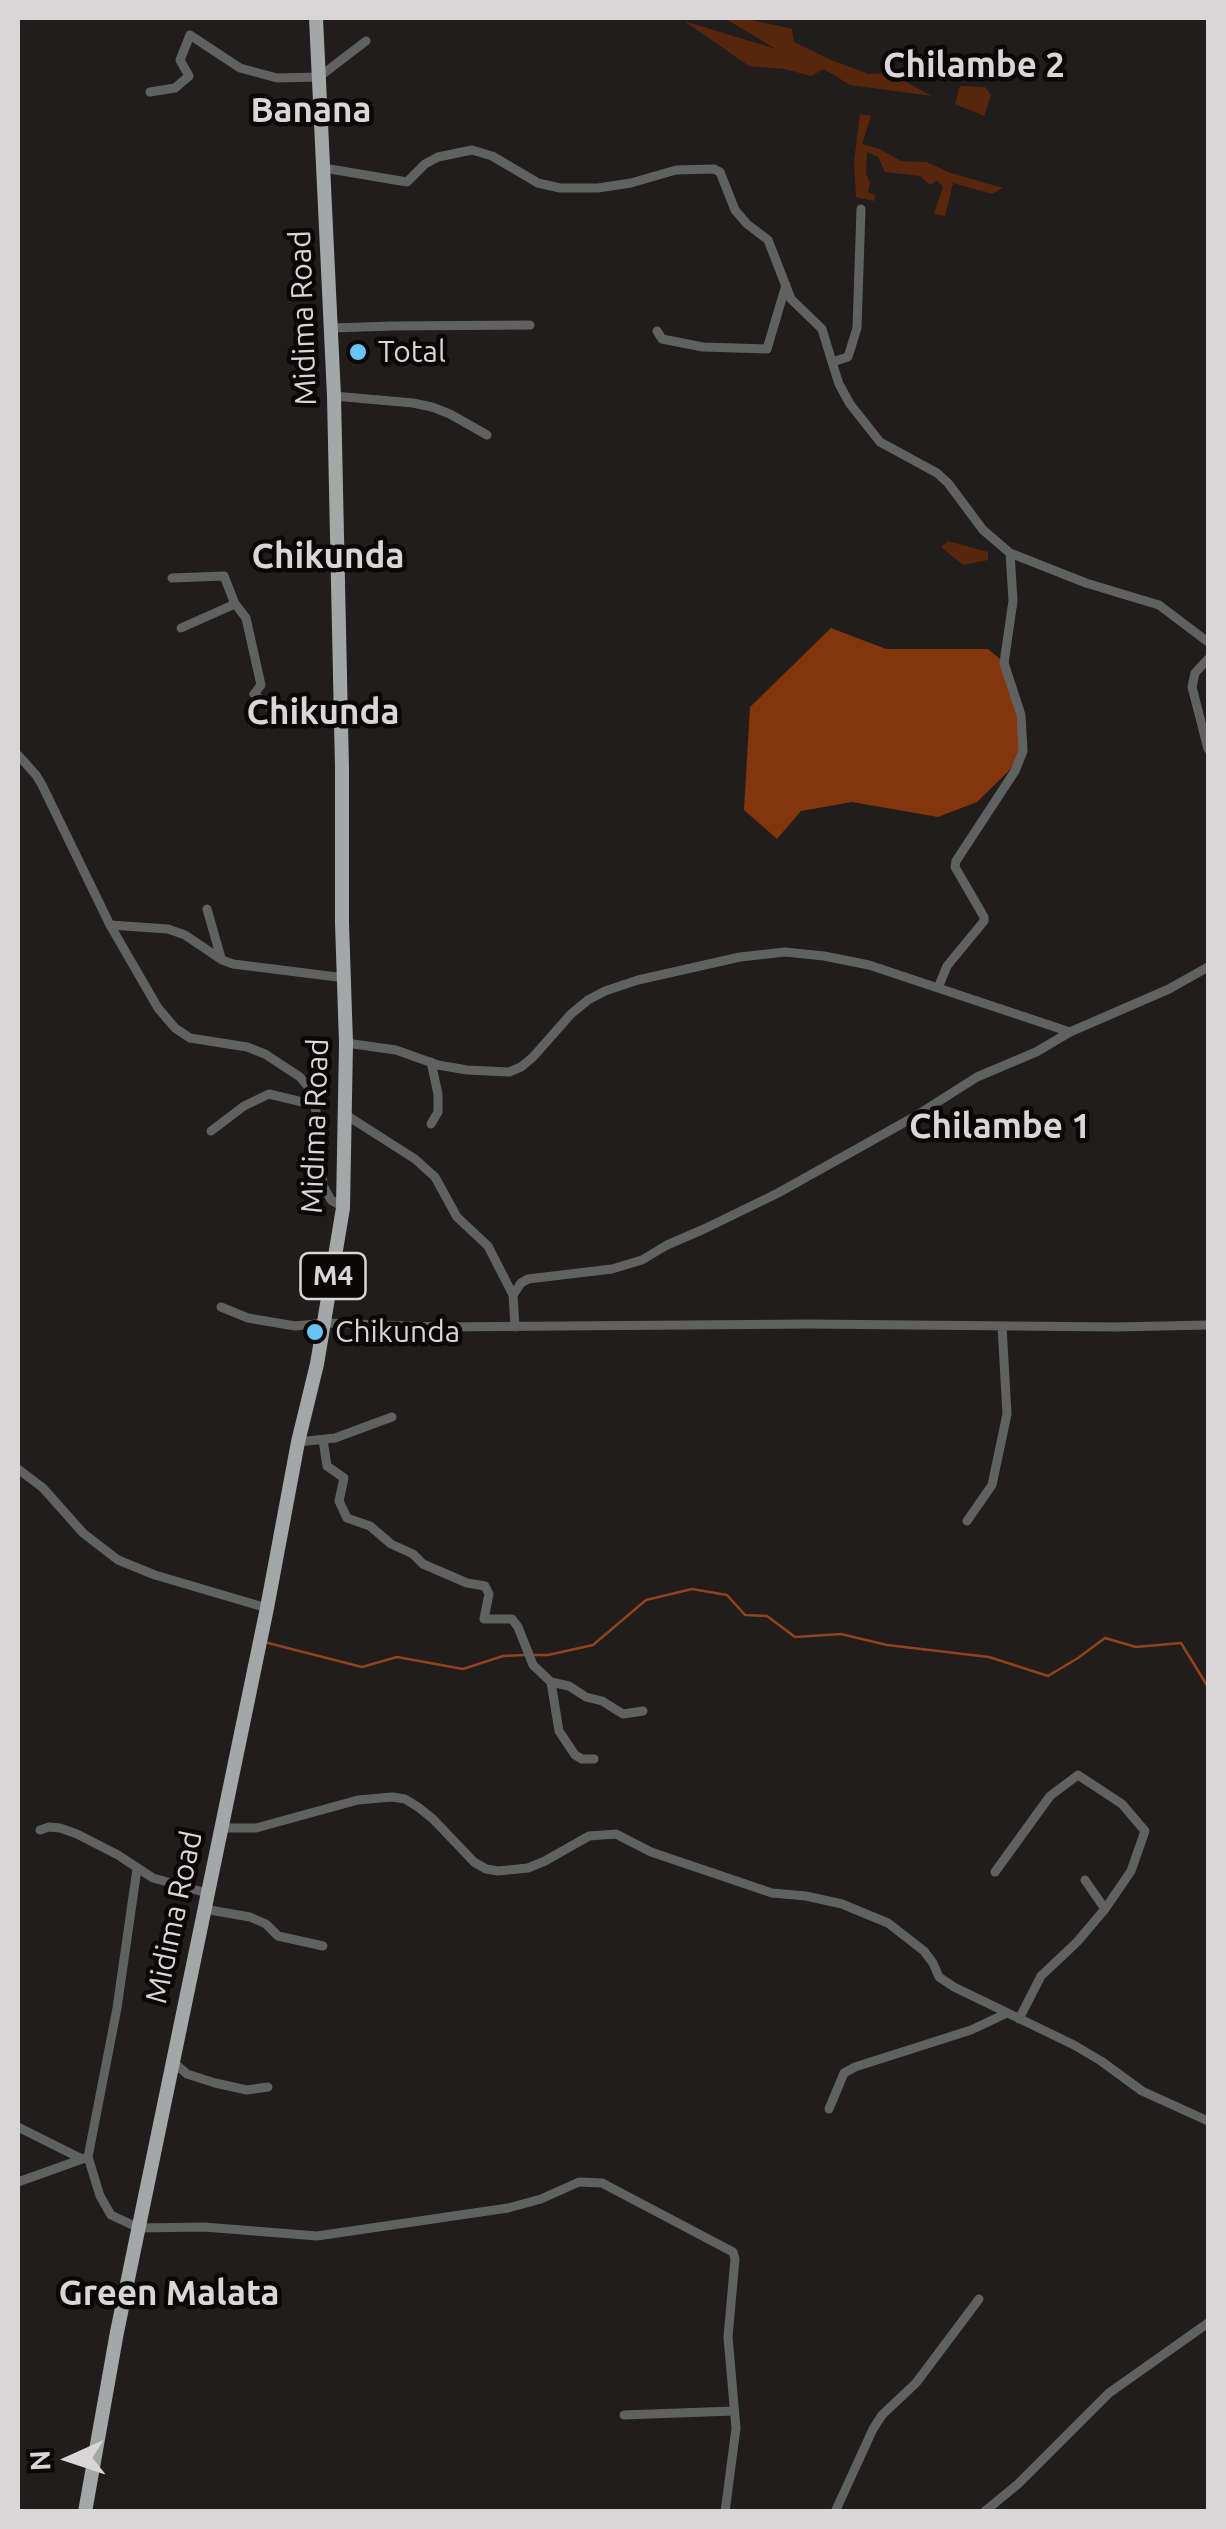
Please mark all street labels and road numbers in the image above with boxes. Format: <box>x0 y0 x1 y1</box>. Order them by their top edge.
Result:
street label: Midima Road <box>282 230 324 406</box>
street label: Midima Road <box>294 1038 336 1214</box>
road number: M4 <box>300 1253 366 1299</box>
street label: Midima Road <box>138 1827 210 2007</box>

